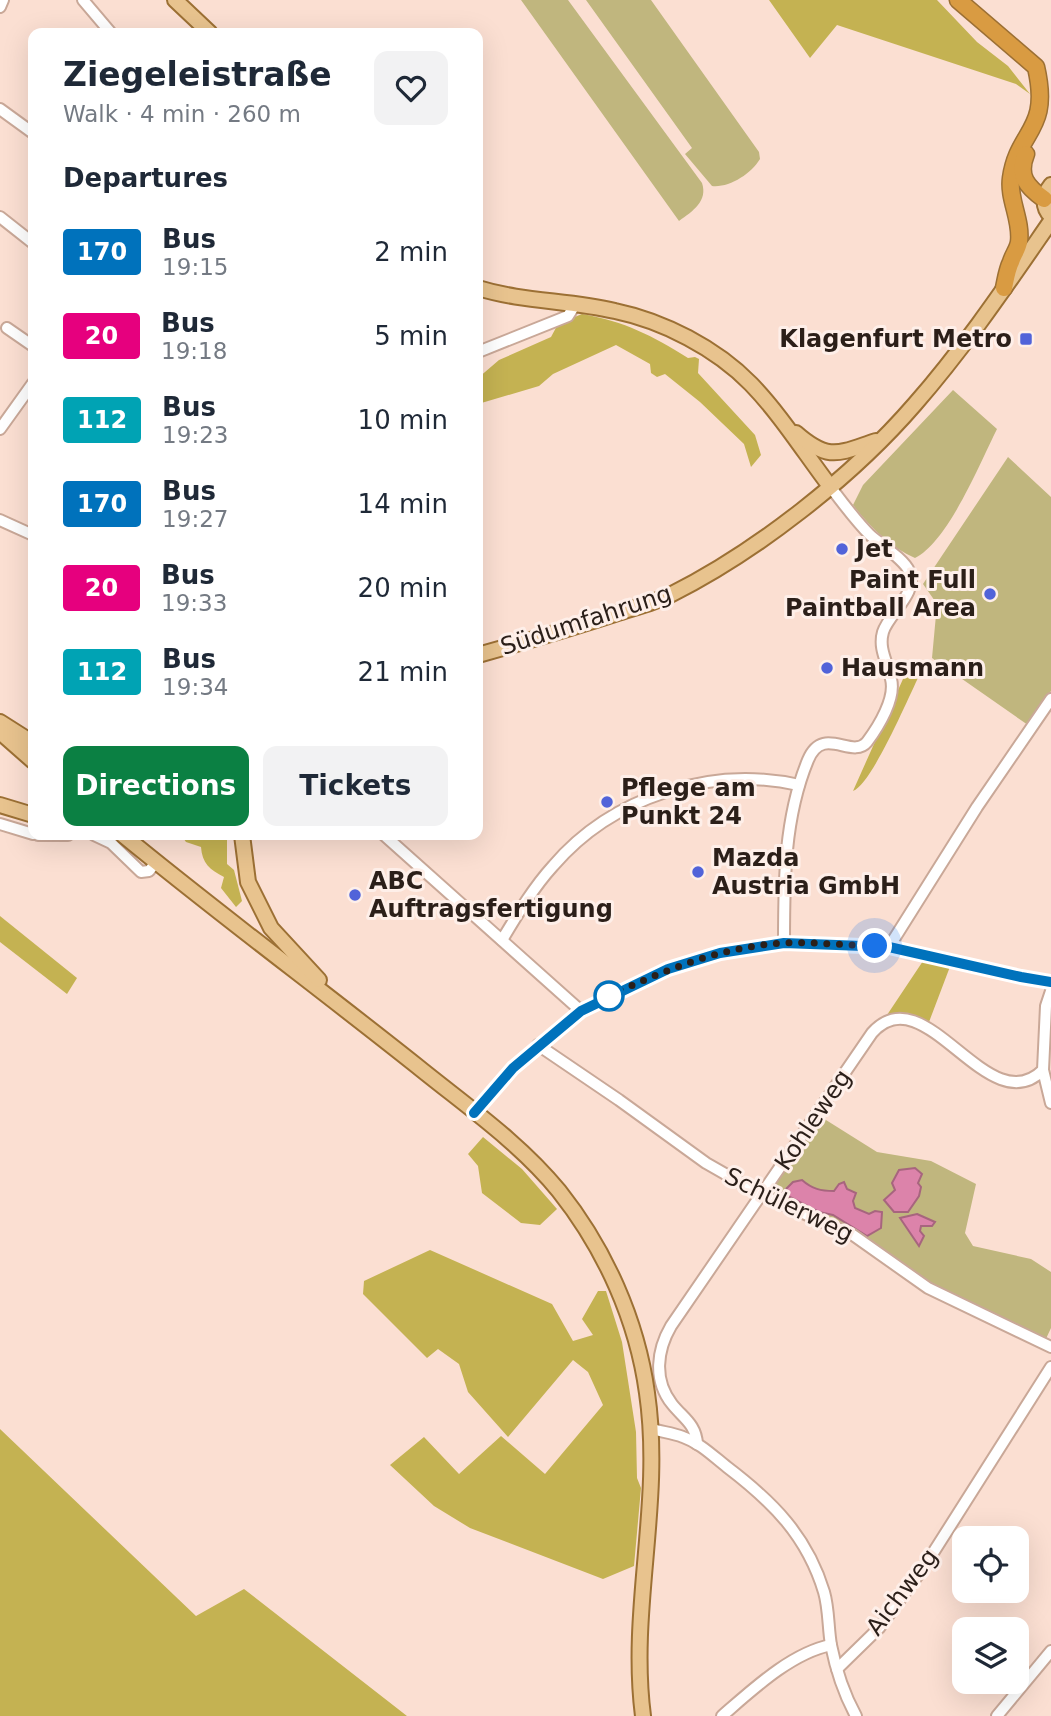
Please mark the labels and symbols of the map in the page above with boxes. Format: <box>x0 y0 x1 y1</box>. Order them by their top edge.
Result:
place label: Klagenfurt Metro <box>779 325 1012 353</box>
marker: Klagenfurt Metro <box>1018 331 1034 347</box>
place label: Jet <box>854 535 893 563</box>
marker: Jet <box>834 541 850 557</box>
place label: Paint Full Paintball Area <box>785 566 976 622</box>
street label: Südumfahrung <box>497 579 675 661</box>
marker: Paint Full Paintball Area <box>982 586 998 602</box>
place label: Hausmann <box>841 654 984 682</box>
marker: Hausmann <box>819 660 835 676</box>
place label: Pflege am Punkt 24 <box>621 774 756 830</box>
marker: Pflege am Punkt 24 <box>599 794 615 810</box>
place label: Mazda Austria GmbH <box>712 844 900 900</box>
marker: Mazda Austria GmbH <box>690 864 706 880</box>
place label: ABC Auftragsfertigung <box>369 867 613 923</box>
marker: ABC Auftragsfertigung <box>347 887 363 903</box>
your location <box>857 928 892 963</box>
unlabelled marker <box>594 981 624 1011</box>
street label: Kohleweg <box>769 1064 857 1176</box>
street label: Schülerweg <box>720 1162 858 1248</box>
street label: Aichweg <box>860 1543 944 1641</box>

